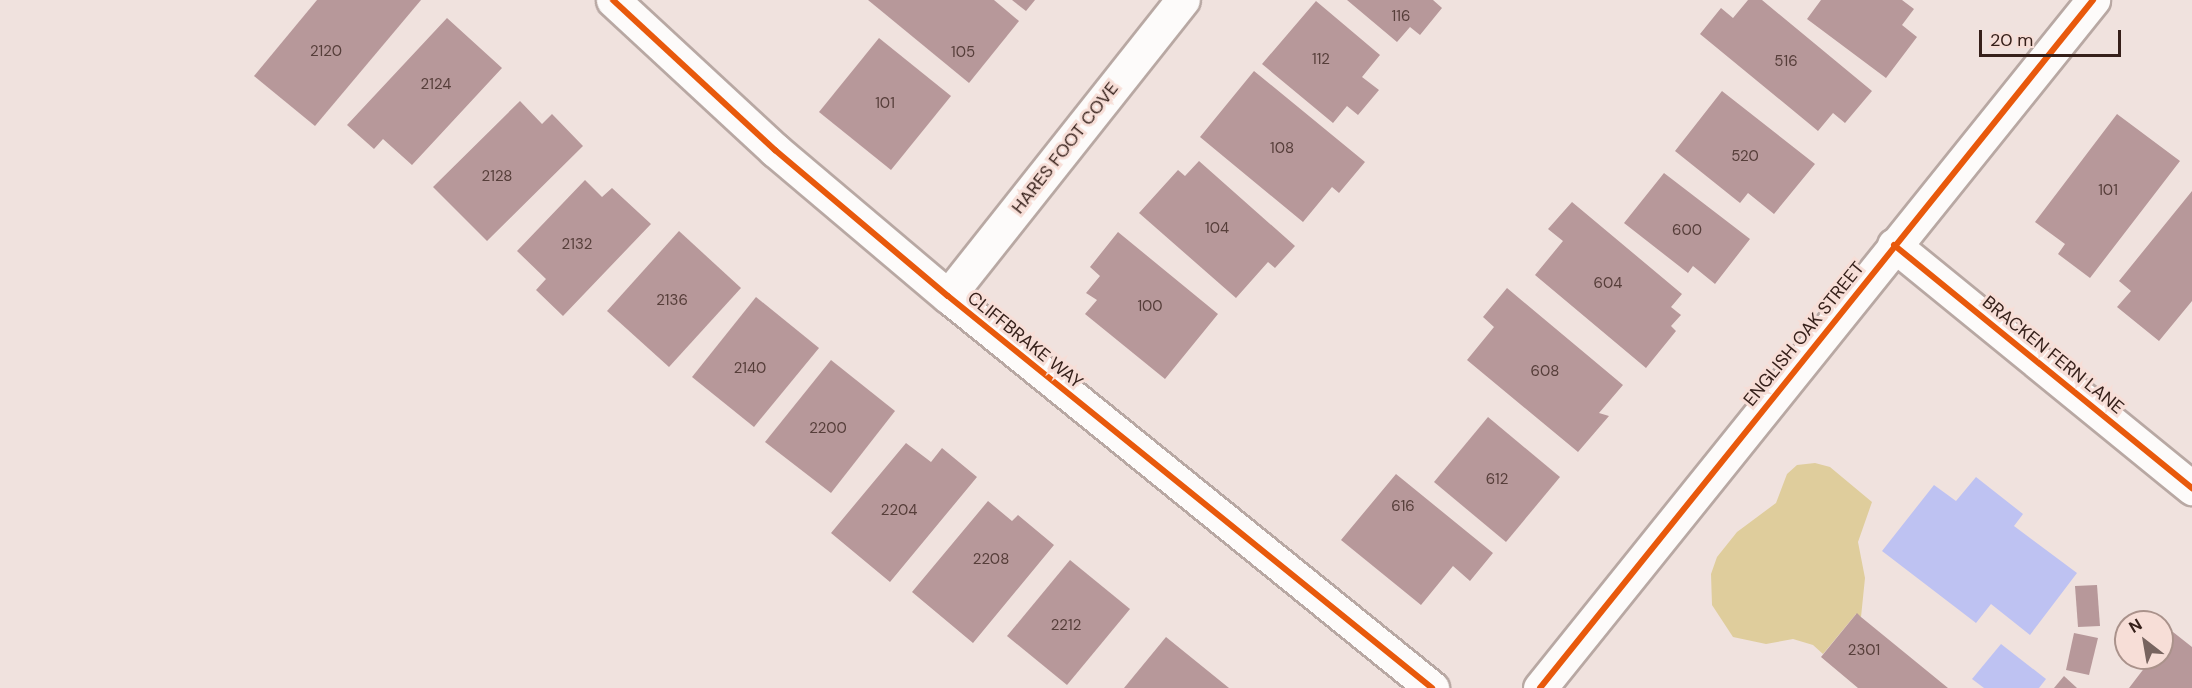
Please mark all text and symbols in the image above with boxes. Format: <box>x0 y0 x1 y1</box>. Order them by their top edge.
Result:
house number: 116 <box>1392 8 1410 26</box>
scale bar <box>1982 18 2124 56</box>
text: 20 m <box>1990 28 2033 52</box>
house number: 2120 <box>310 43 342 61</box>
house number: 105 <box>951 44 975 62</box>
house number: 112 <box>1312 51 1330 69</box>
house number: 516 <box>1774 53 1798 71</box>
house number: 2124 <box>421 76 451 94</box>
street label: HARES FOOT COVE <box>1007 78 1123 218</box>
house number: 101 <box>875 95 895 113</box>
house number: 108 <box>1270 140 1294 158</box>
house number: 520 <box>1731 148 1759 166</box>
house number: 2128 <box>482 168 512 186</box>
house number: 101 <box>2098 182 2118 200</box>
house number: 104 <box>1205 220 1229 238</box>
house number: 600 <box>1672 222 1702 240</box>
house number: 2132 <box>562 236 592 254</box>
street label: ENGLISH OAK STREET <box>1739 258 1869 410</box>
house number: 604 <box>1594 275 1622 293</box>
street label: CLIFFBRAKE WAY <box>963 287 1087 393</box>
street label: BRACKEN FERN LANE <box>1978 291 2128 419</box>
house number: 2136 <box>656 292 688 310</box>
house number: 100 <box>1137 298 1163 316</box>
house number: 2140 <box>734 360 766 378</box>
house number: 608 <box>1531 363 1559 381</box>
house number: 2200 <box>809 420 847 438</box>
house number: 612 <box>1486 471 1508 489</box>
house number: 616 <box>1391 498 1415 516</box>
house number: 2204 <box>881 502 917 520</box>
house number: 2208 <box>973 551 1009 569</box>
north arrow <box>2114 610 2174 670</box>
text: N <box>2125 614 2146 638</box>
house number: 2212 <box>1051 617 1081 635</box>
house number: 2301 <box>1848 642 1880 660</box>

